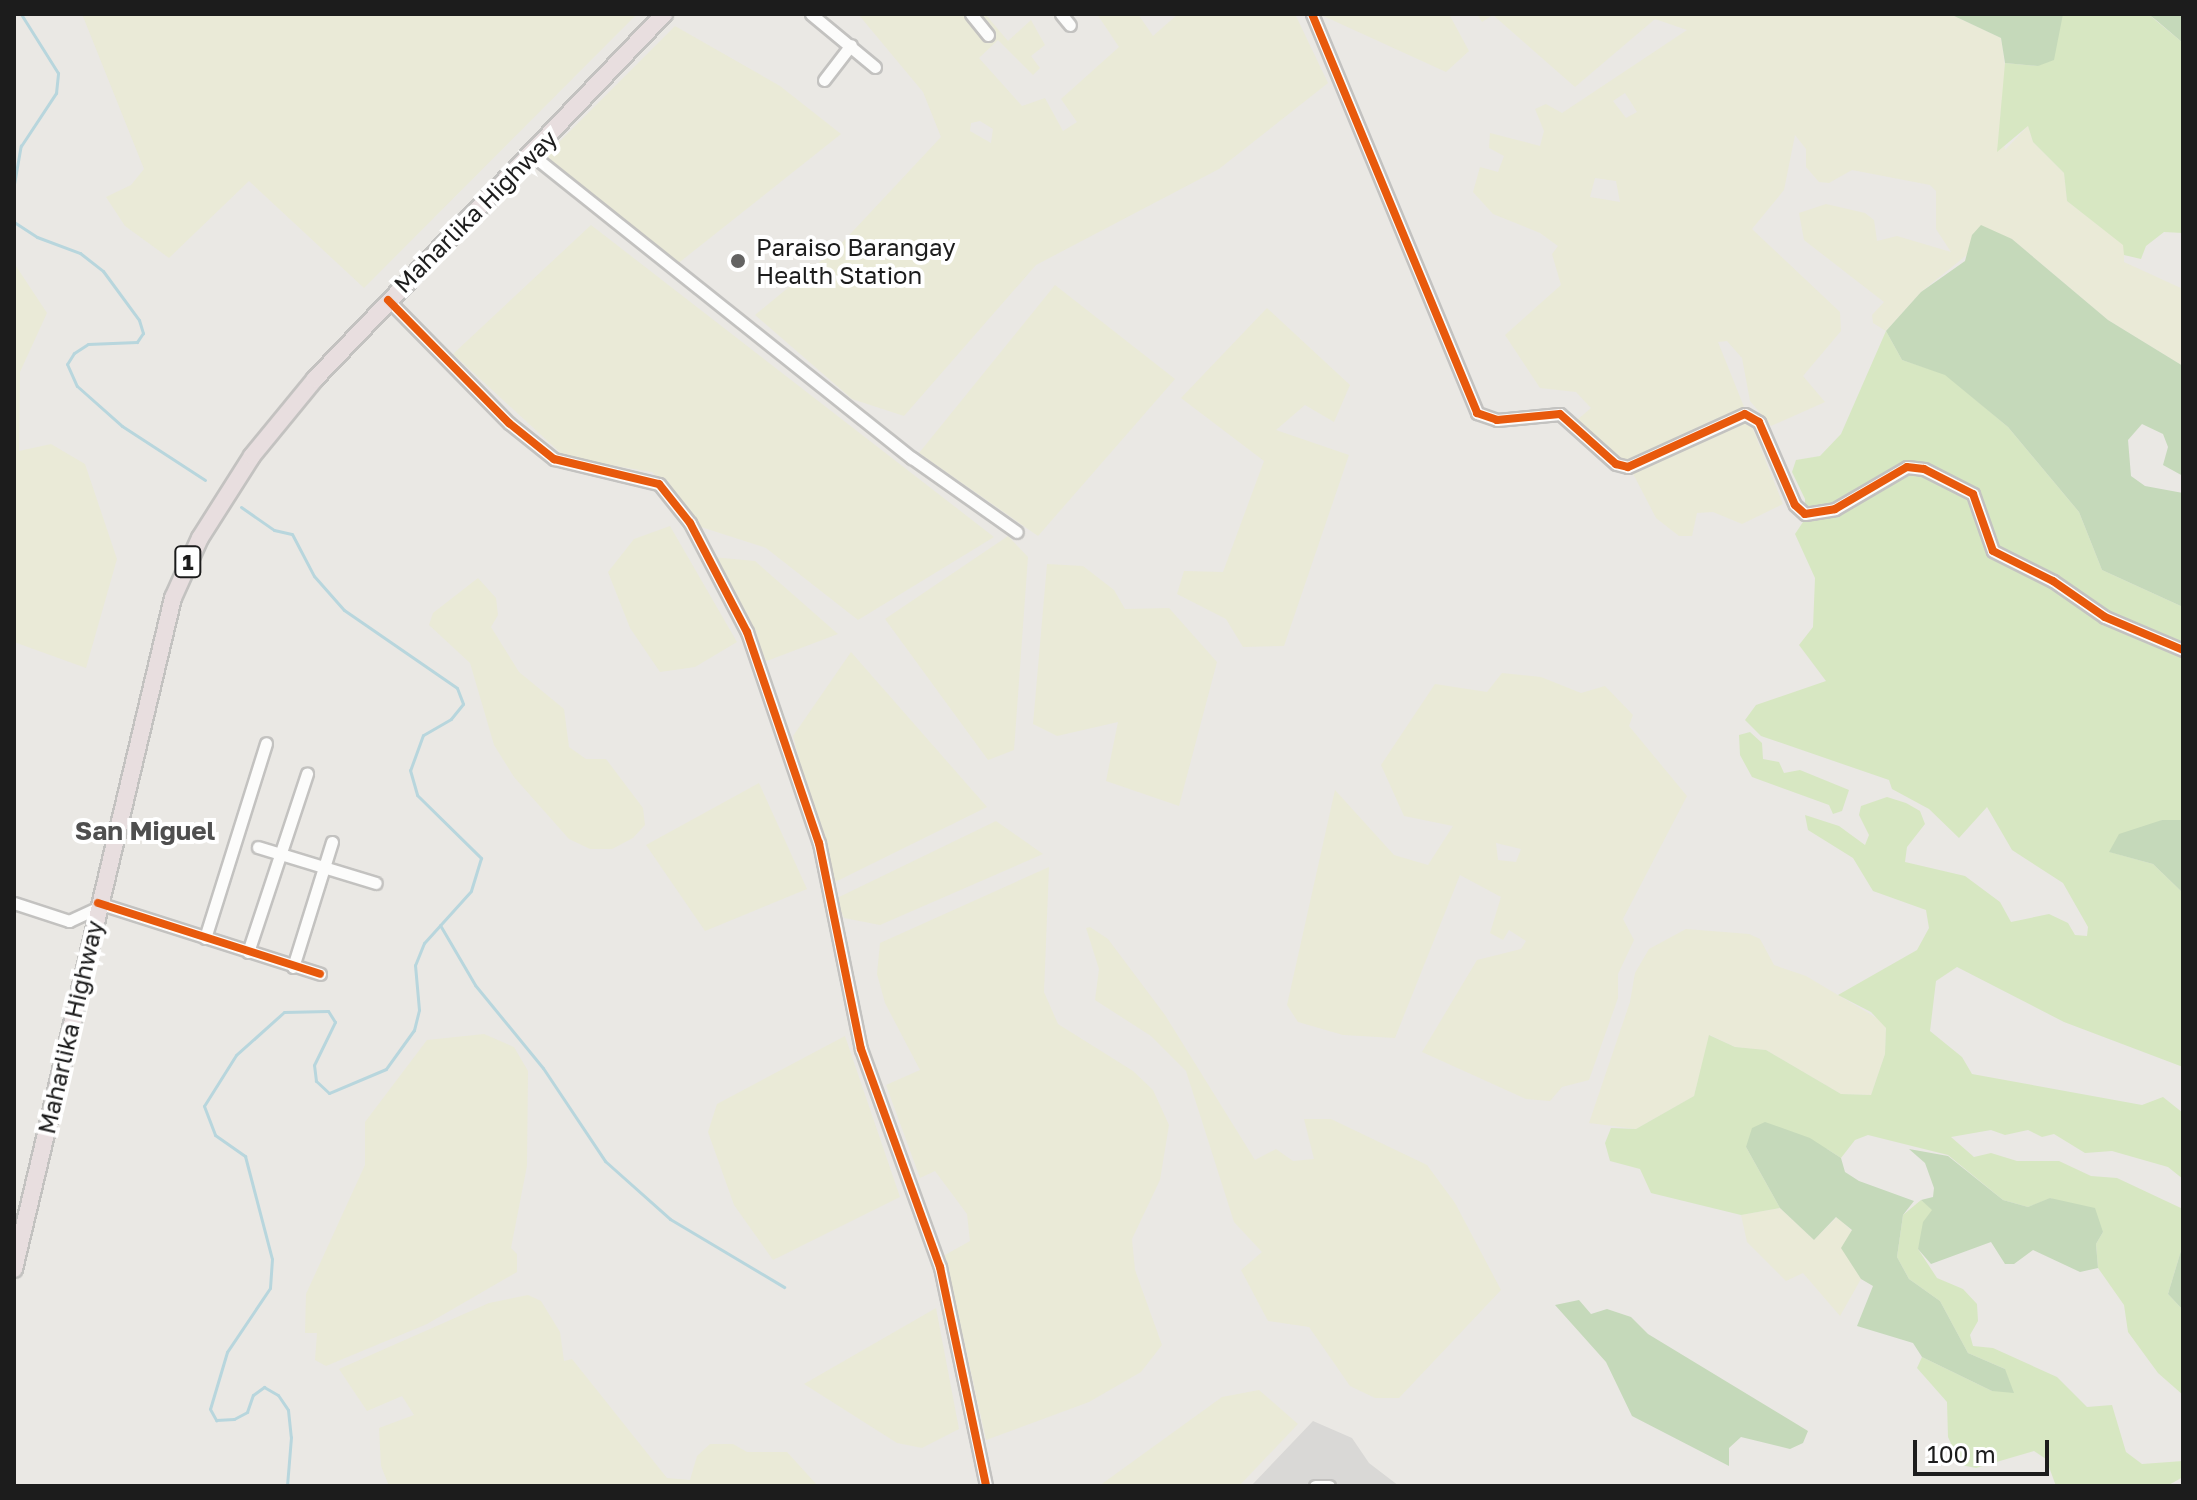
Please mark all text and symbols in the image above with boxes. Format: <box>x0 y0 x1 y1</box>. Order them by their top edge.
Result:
street label: Maharlika Highway <box>388 124 562 298</box>
place label: Paraiso Barangay Health Station <box>756 233 956 289</box>
marker: Paraiso Barangay Health Station <box>727 250 749 272</box>
road number: 1 <box>174 544 202 580</box>
district label: San Miguel <box>75 815 215 847</box>
street label: Maharlika Highway <box>31 917 109 1137</box>
scale bar <box>1917 1424 2053 1474</box>
text: 100 m <box>1927 1439 1996 1468</box>

